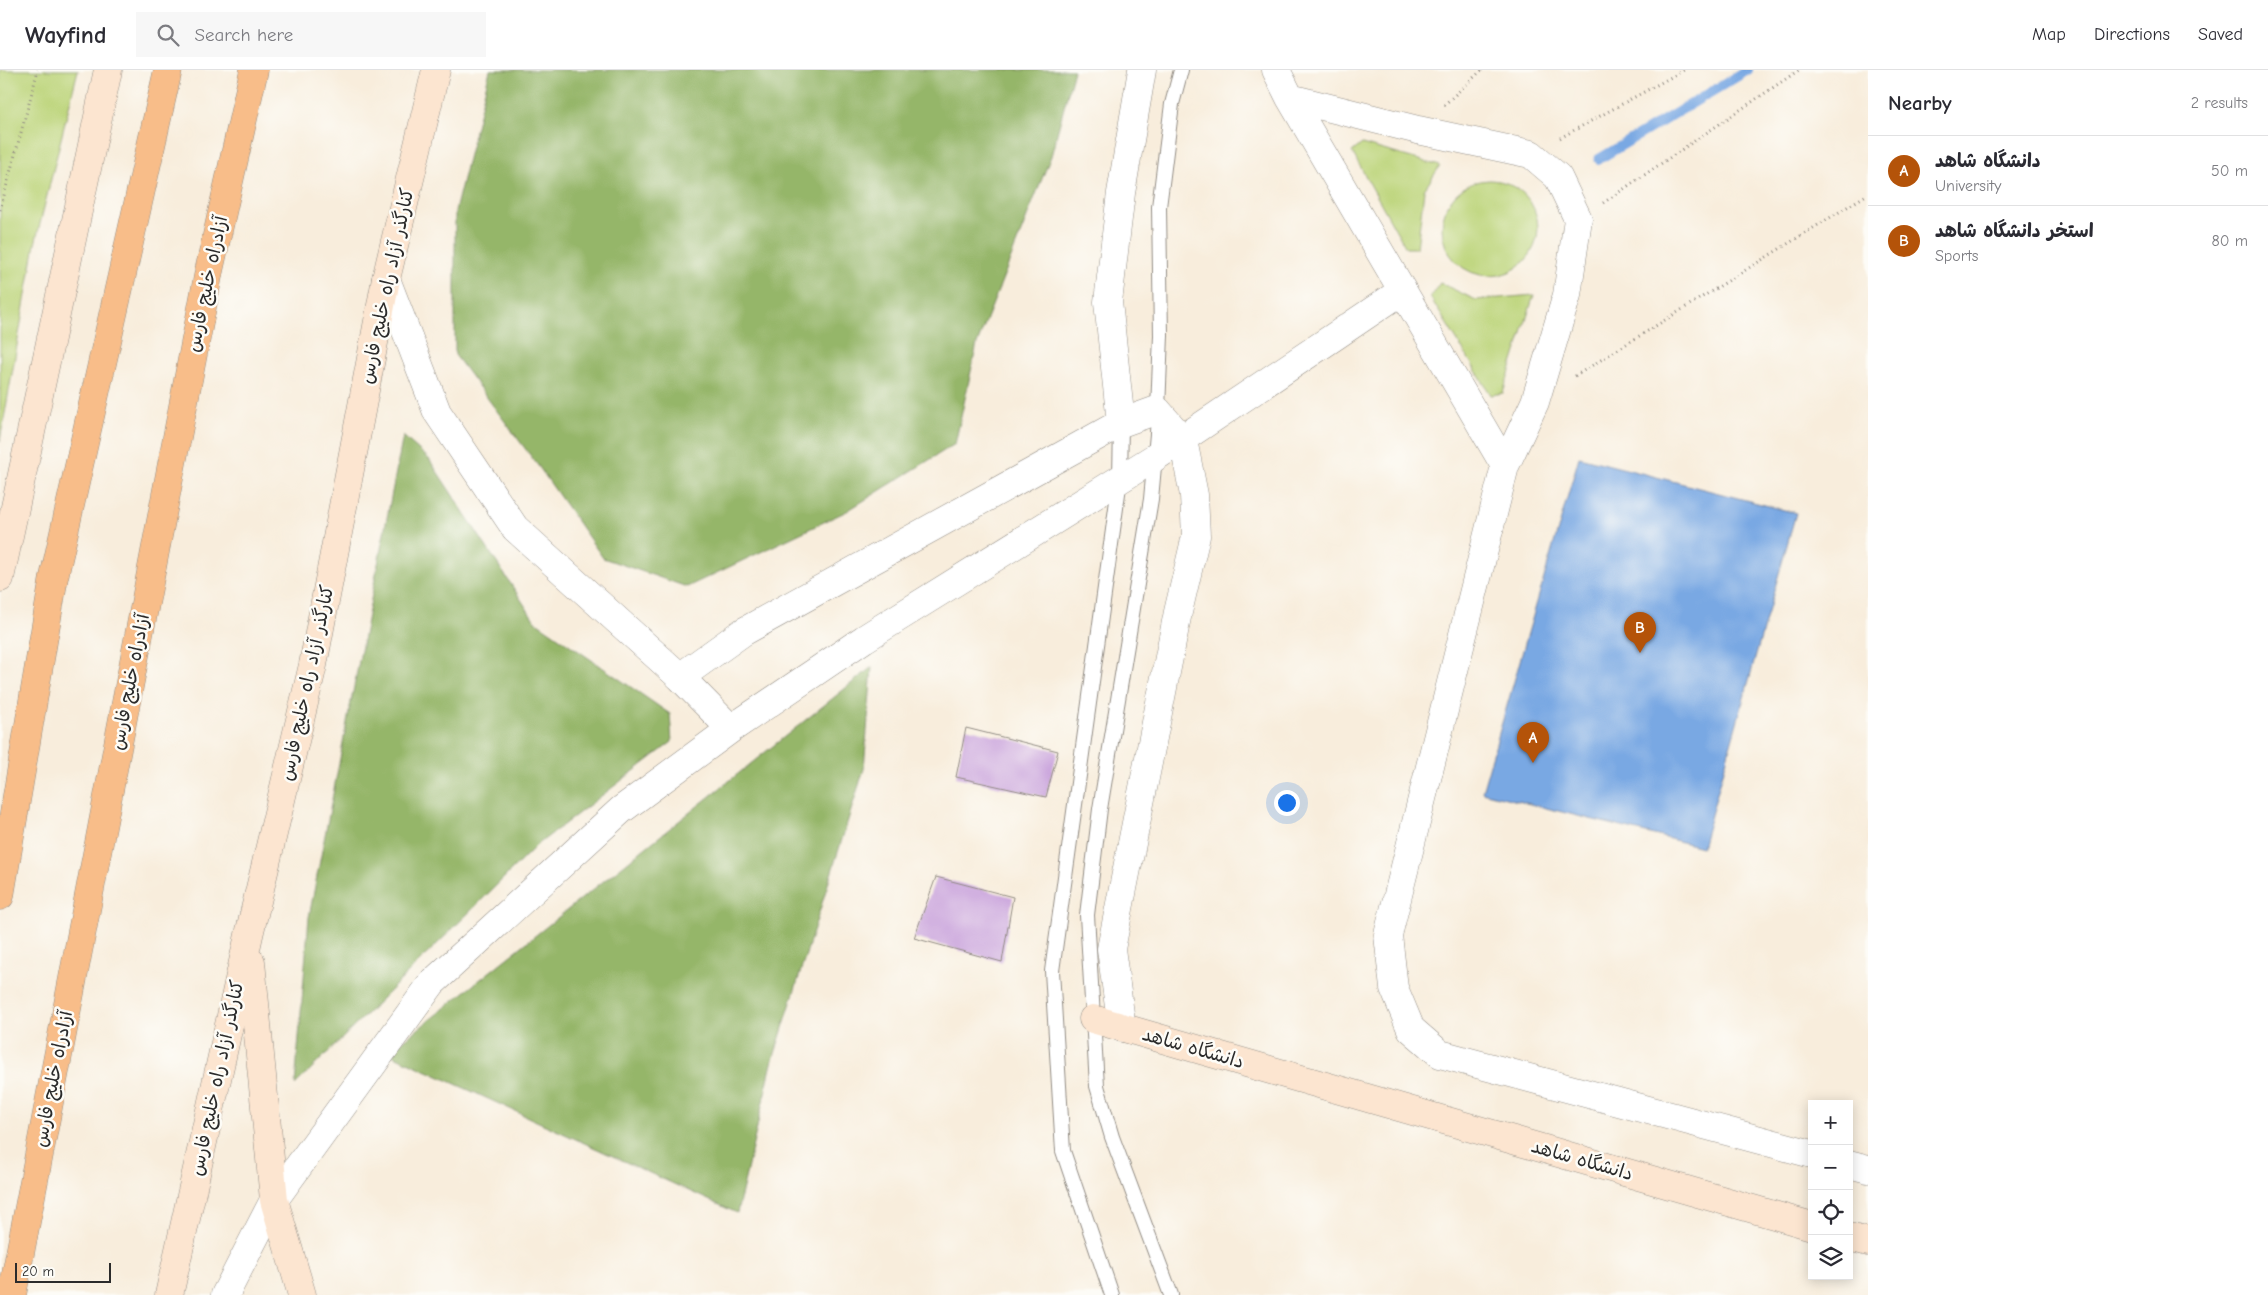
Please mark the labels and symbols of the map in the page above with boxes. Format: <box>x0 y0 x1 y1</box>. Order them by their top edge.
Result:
street label: کنارگذر آزاد راه خلیج فارس <box>355 186 419 386</box>
street label: آزادراه خلیج فارس <box>182 213 233 354</box>
street label: کنارگذر آزاد راه خلیج فارس <box>275 583 339 783</box>
street label: آزادراه خلیج فارس <box>106 611 155 752</box>
pin: B <box>1624 612 1656 653</box>
pin: A <box>1517 722 1549 763</box>
your location <box>1274 790 1300 816</box>
street label: کنارگذر آزاد راه خلیج فارس <box>185 978 249 1178</box>
street label: آزادراه خلیج فارس <box>29 1008 78 1149</box>
street label: دانشگاه شاهد <box>1140 1023 1246 1073</box>
street label: دانشگاه شاهد <box>1529 1135 1635 1185</box>
scale bar <box>15 1260 111 1283</box>

